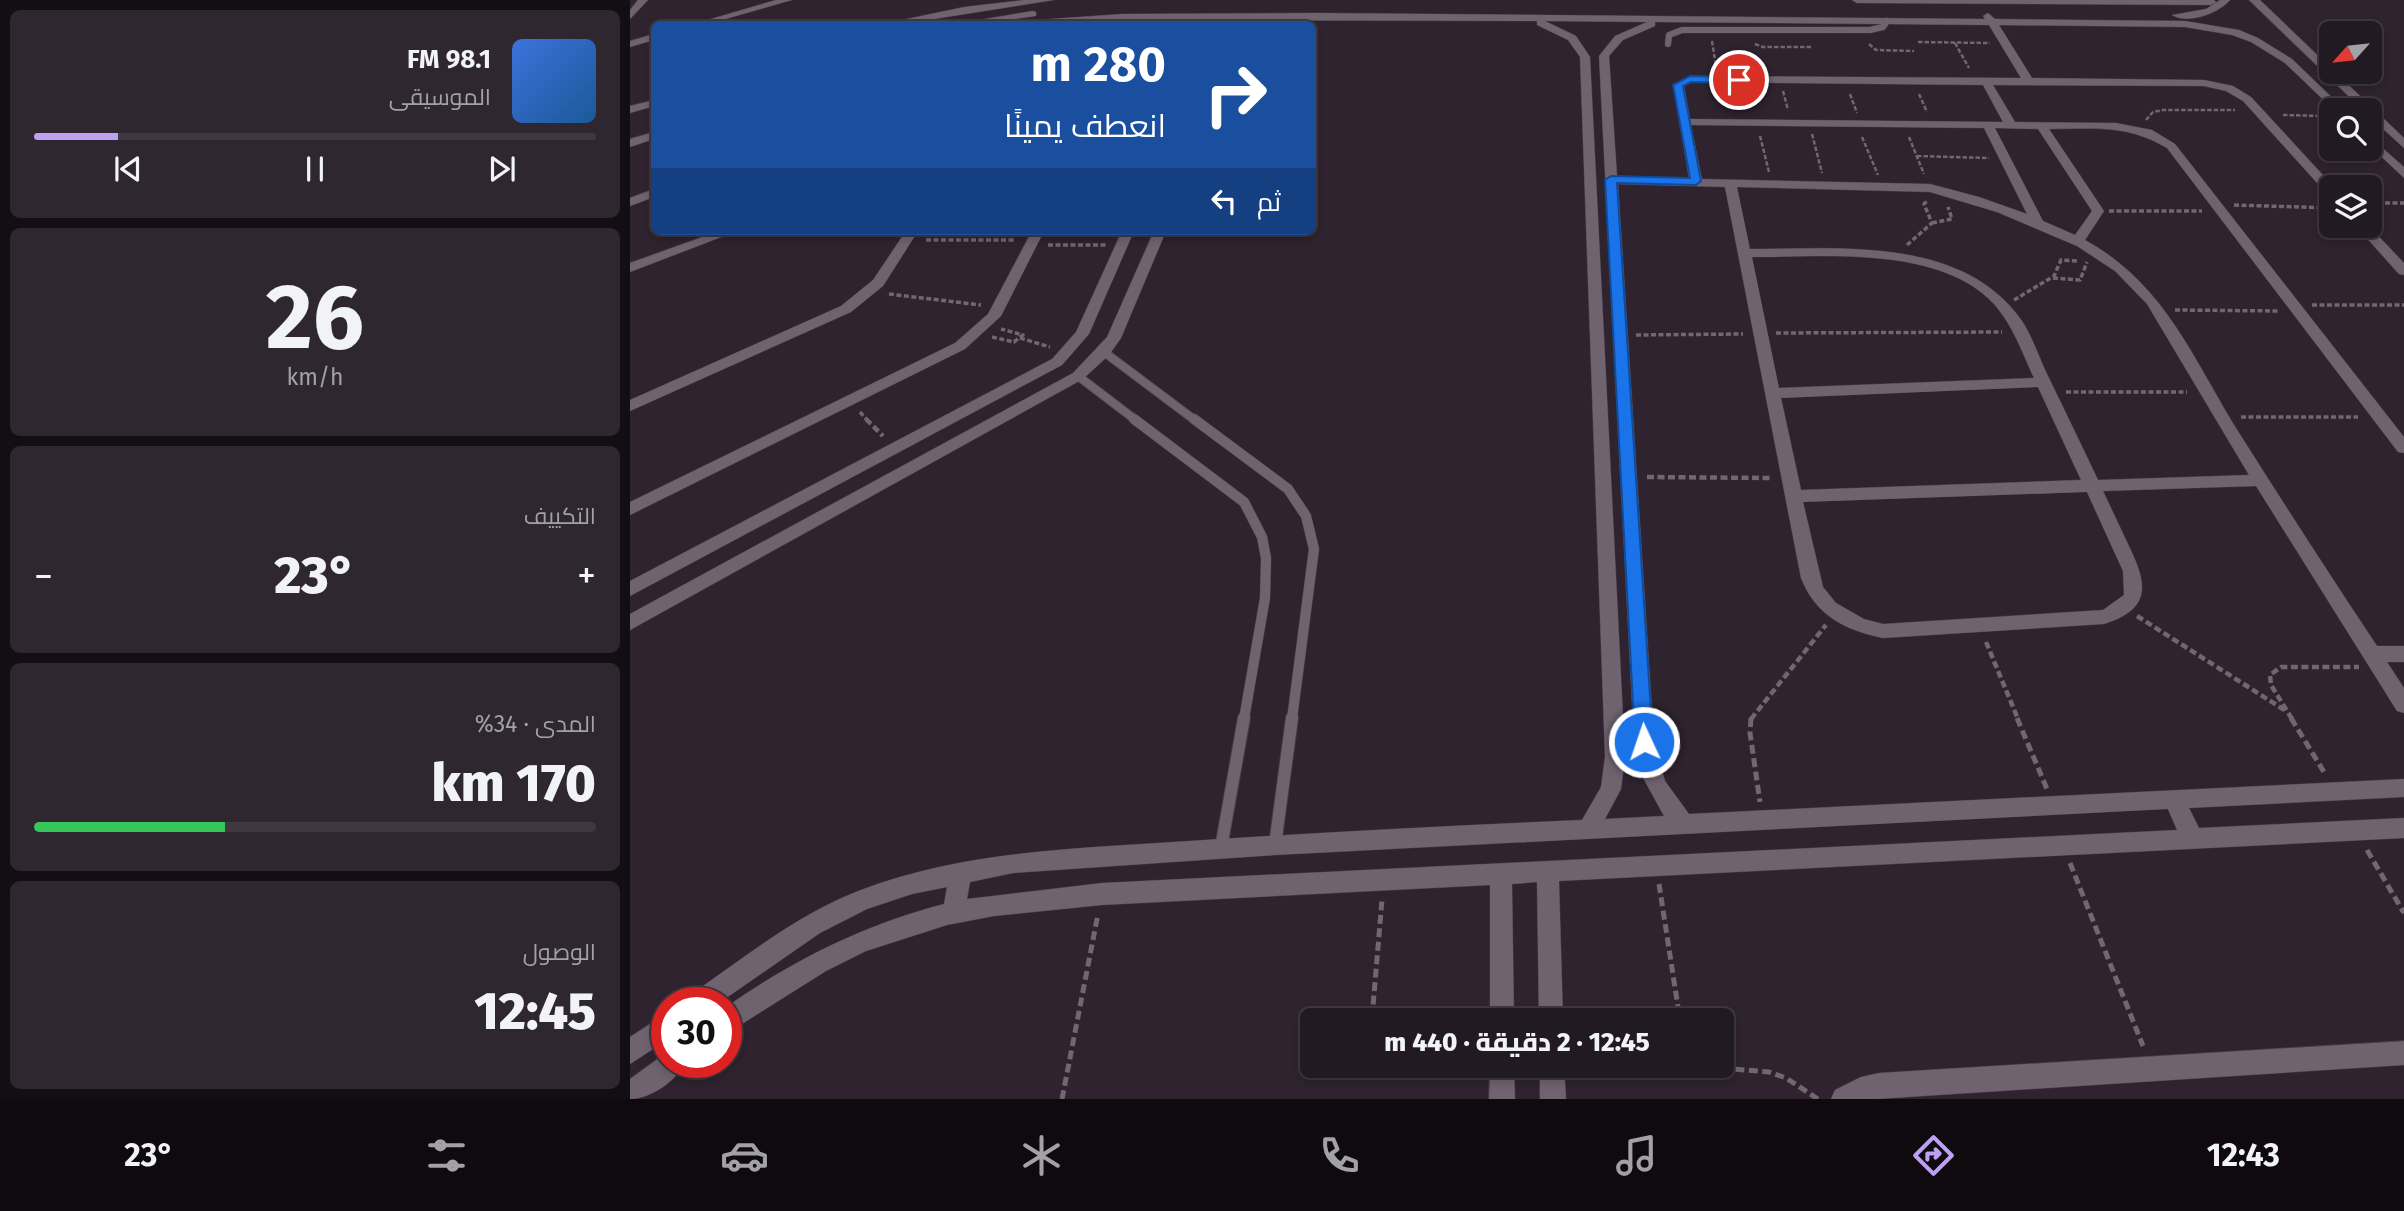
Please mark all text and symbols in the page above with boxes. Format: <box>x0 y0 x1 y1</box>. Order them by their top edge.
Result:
north arrow <box>2319 21 2382 84</box>
map controls <box>2319 21 2382 238</box>
text: 280 m <box>1031 35 1166 94</box>
text: 98.1 FM <box>407 44 491 75</box>
icon: right <box>1190 49 1281 140</box>
pin <box>1709 50 1769 110</box>
icon: arrive <box>1720 61 1758 99</box>
text: الموسيقى <box>389 83 491 111</box>
button: search <box>2319 98 2382 161</box>
text: انعطف يمينًا <box>1004 107 1166 145</box>
icon: previous <box>109 150 147 188</box>
icon: pause <box>296 150 334 188</box>
icon: next <box>483 150 521 188</box>
button: layers <box>2319 175 2382 238</box>
icon: left <box>1205 182 1243 220</box>
text: ثم <box>1257 187 1281 218</box>
text: 26 <box>266 263 364 372</box>
text: km/h <box>287 363 343 391</box>
text: التكييف <box>524 502 596 530</box>
text: 23° <box>274 544 356 607</box>
text: − <box>34 553 53 599</box>
text: + <box>577 553 596 599</box>
position arrow <box>1607 705 1681 779</box>
text: المدى · 34% <box>475 710 596 738</box>
text: 170 km <box>431 752 596 815</box>
text: الوصول <box>523 938 596 966</box>
text: 12:45 <box>474 980 596 1043</box>
speed limit sign: 30 <box>651 987 742 1078</box>
text: 12:45 · 2 دقيقة · 440 m <box>1384 1027 1650 1058</box>
icon: filters <box>422 1131 471 1180</box>
icon: car <box>720 1131 769 1180</box>
icon: climate <box>1017 1131 1066 1180</box>
icon: phone <box>1315 1131 1364 1180</box>
icon: music <box>1612 1131 1661 1180</box>
icon: directions <box>1909 1131 1958 1180</box>
text: 23° <box>124 1136 174 1174</box>
text: 12:43 <box>2207 1136 2280 1174</box>

